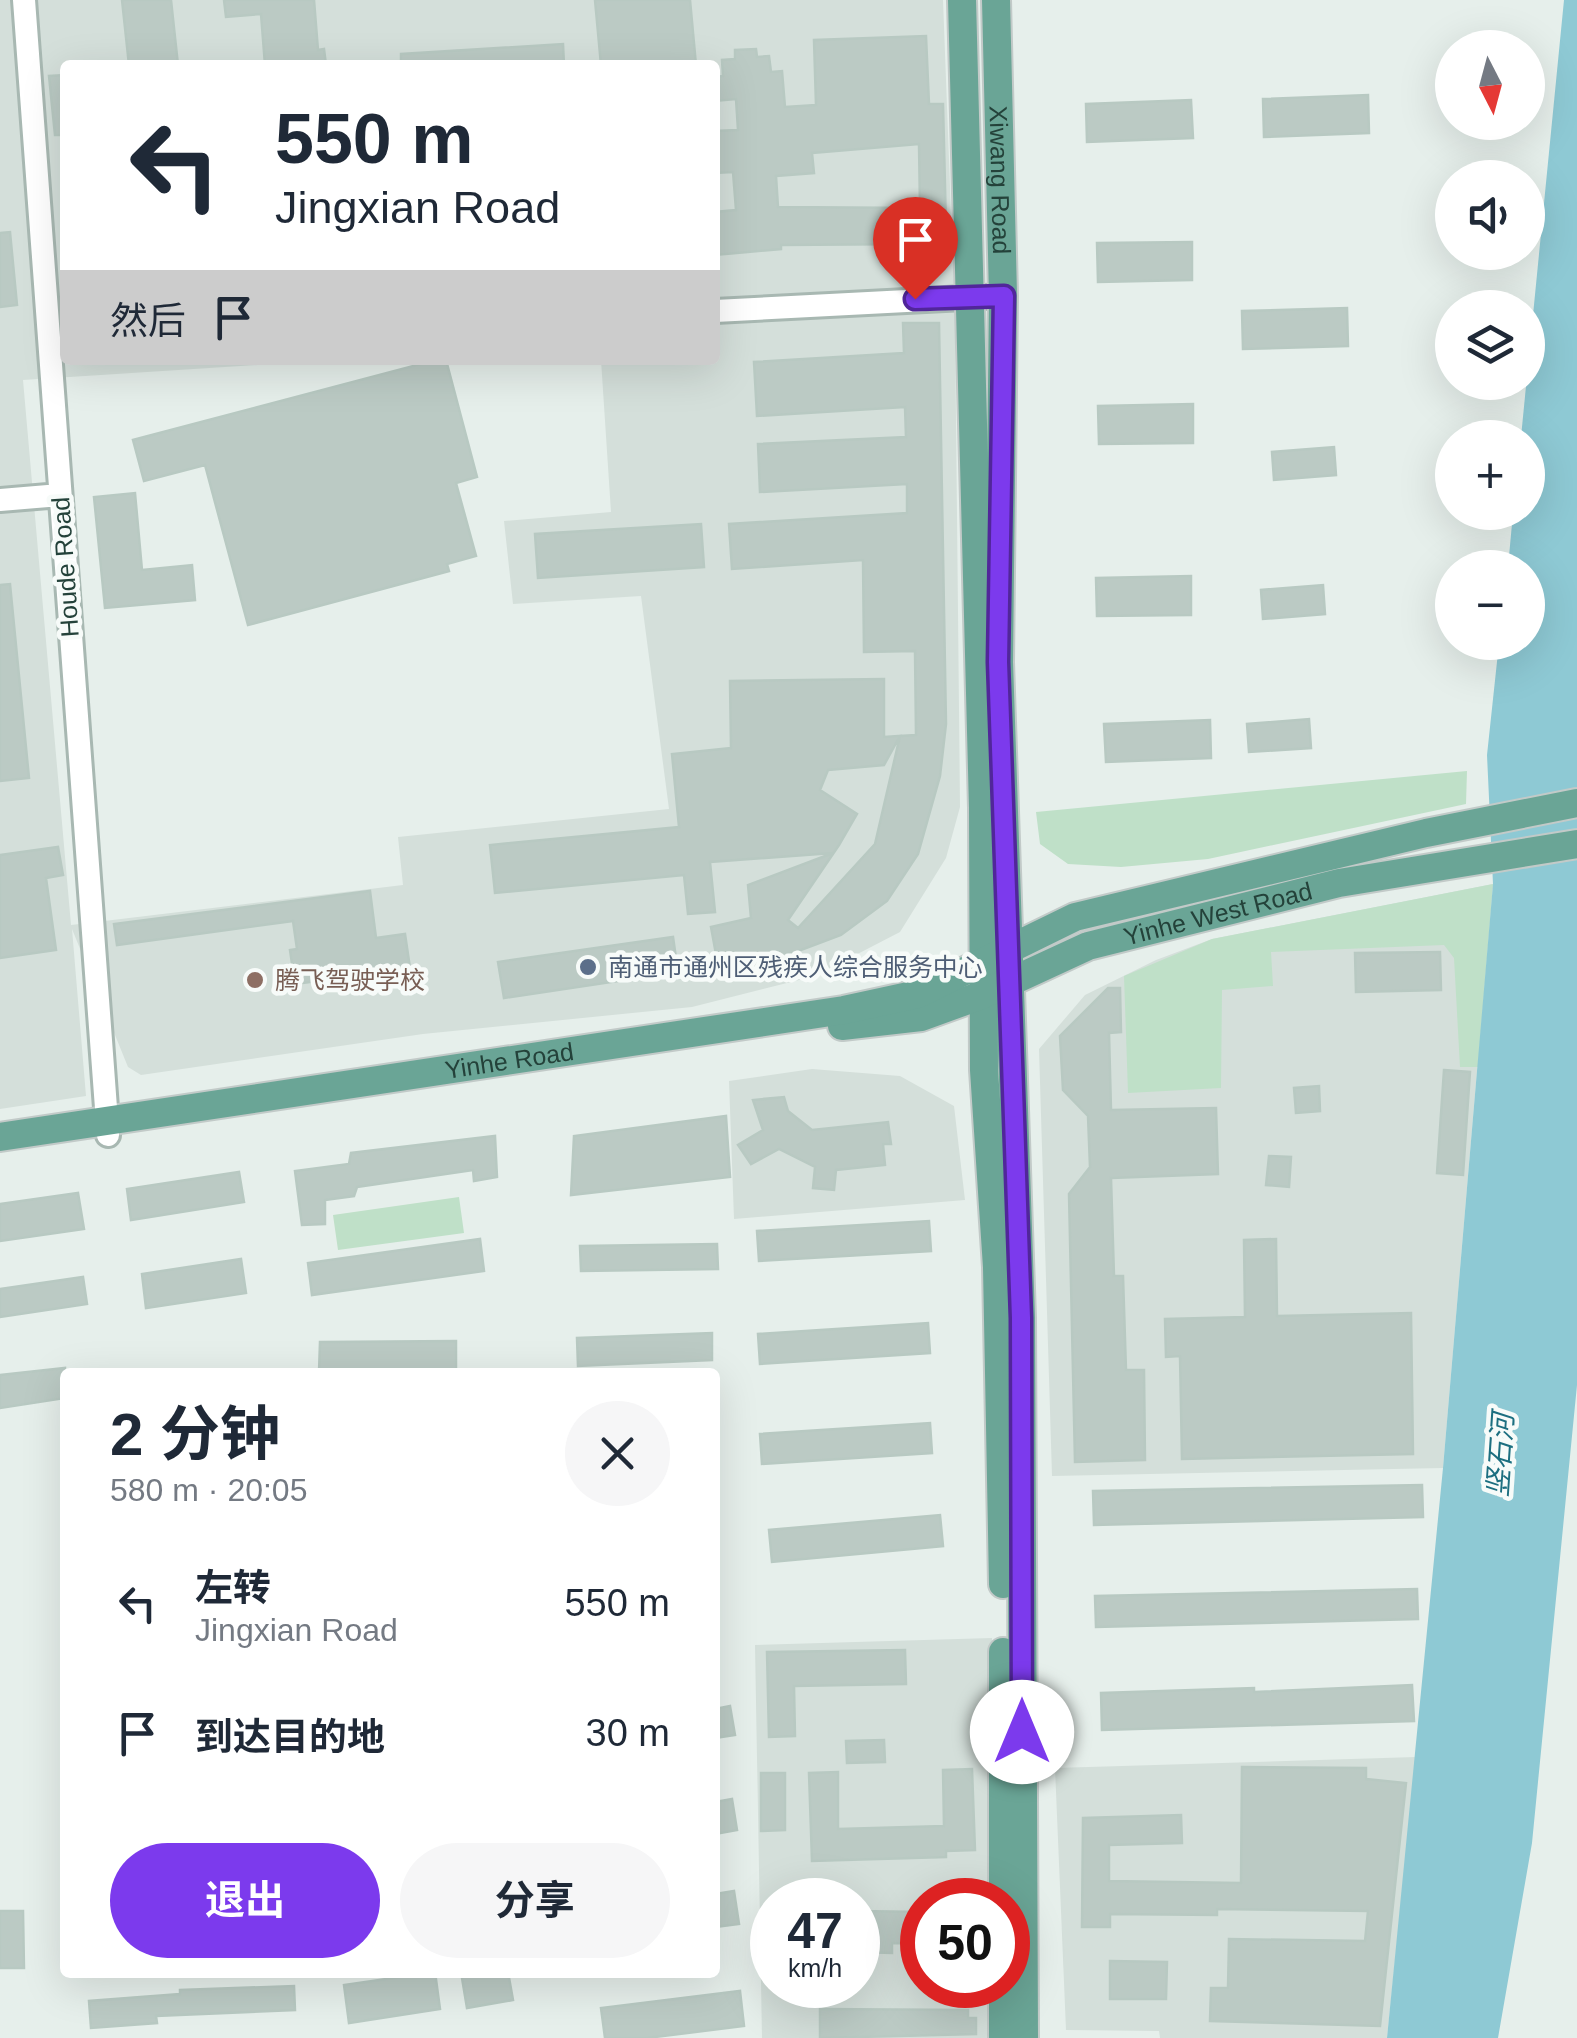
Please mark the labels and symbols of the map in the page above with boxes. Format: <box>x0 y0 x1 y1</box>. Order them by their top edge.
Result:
north arrow <box>1435 30 1545 140</box>
street label: Xiwang Road <box>985 105 1016 255</box>
pin <box>873 197 958 300</box>
street label: Houde Road <box>46 496 84 638</box>
street label: Yinhe West Road <box>1121 876 1315 951</box>
place label: 南通市通州区残疾人综合服务中心 <box>608 953 983 981</box>
marker: 南通市通州区残疾人综合服务中心 <box>577 956 599 978</box>
place label: 腾飞驾驶学校 <box>275 966 425 994</box>
marker: 腾飞驾驶学校 <box>244 969 266 991</box>
street label: Yinhe Road <box>443 1037 576 1084</box>
water label: 竖石河 <box>1482 1407 1519 1498</box>
position arrow <box>970 1680 1074 1784</box>
speed limit sign: 50 <box>900 1878 1030 2008</box>

